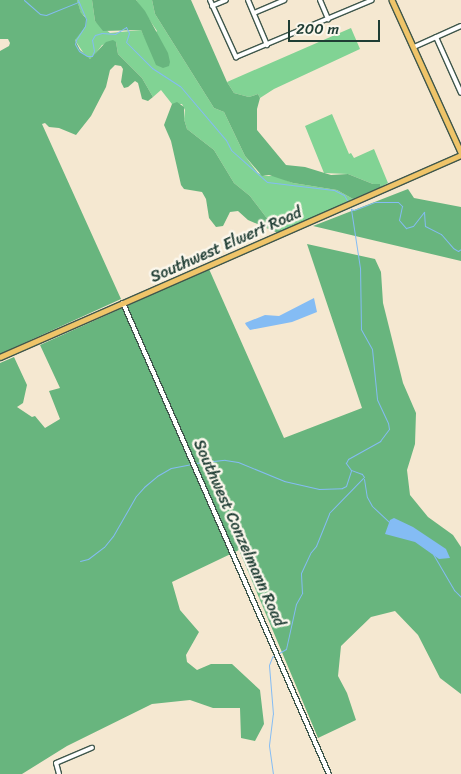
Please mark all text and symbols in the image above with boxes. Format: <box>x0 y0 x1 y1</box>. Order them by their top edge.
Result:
scale bar <box>291 10 384 42</box>
text: 200 m <box>296 16 339 42</box>
street label: Southwest Elwert Road <box>147 203 305 287</box>
street label: Southwest Conzelmann Road <box>189 437 289 629</box>

